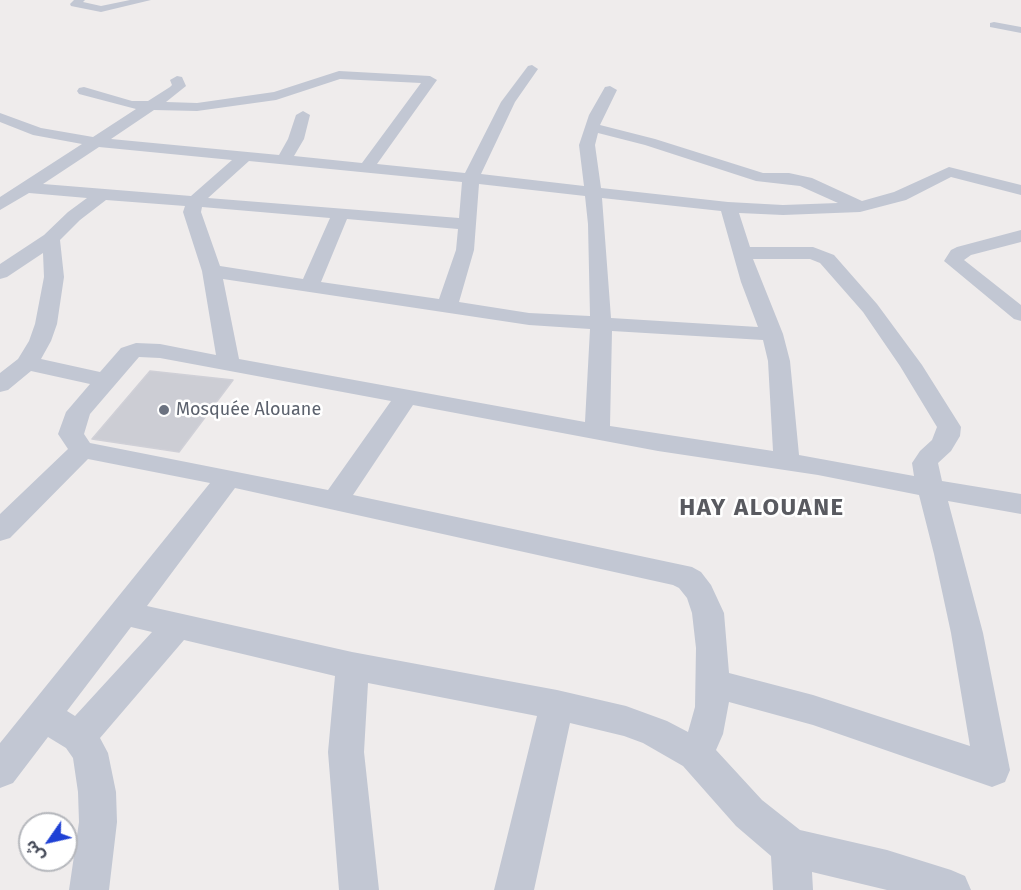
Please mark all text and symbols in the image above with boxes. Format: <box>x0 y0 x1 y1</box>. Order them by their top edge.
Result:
place label: Mosquée Alouane <box>176 399 321 421</box>
marker: Mosquée Alouane <box>157 403 171 417</box>
district label: HAY ALOUANE <box>679 494 845 522</box>
north arrow <box>18 812 78 872</box>
text: ش <box>20 837 48 866</box>

